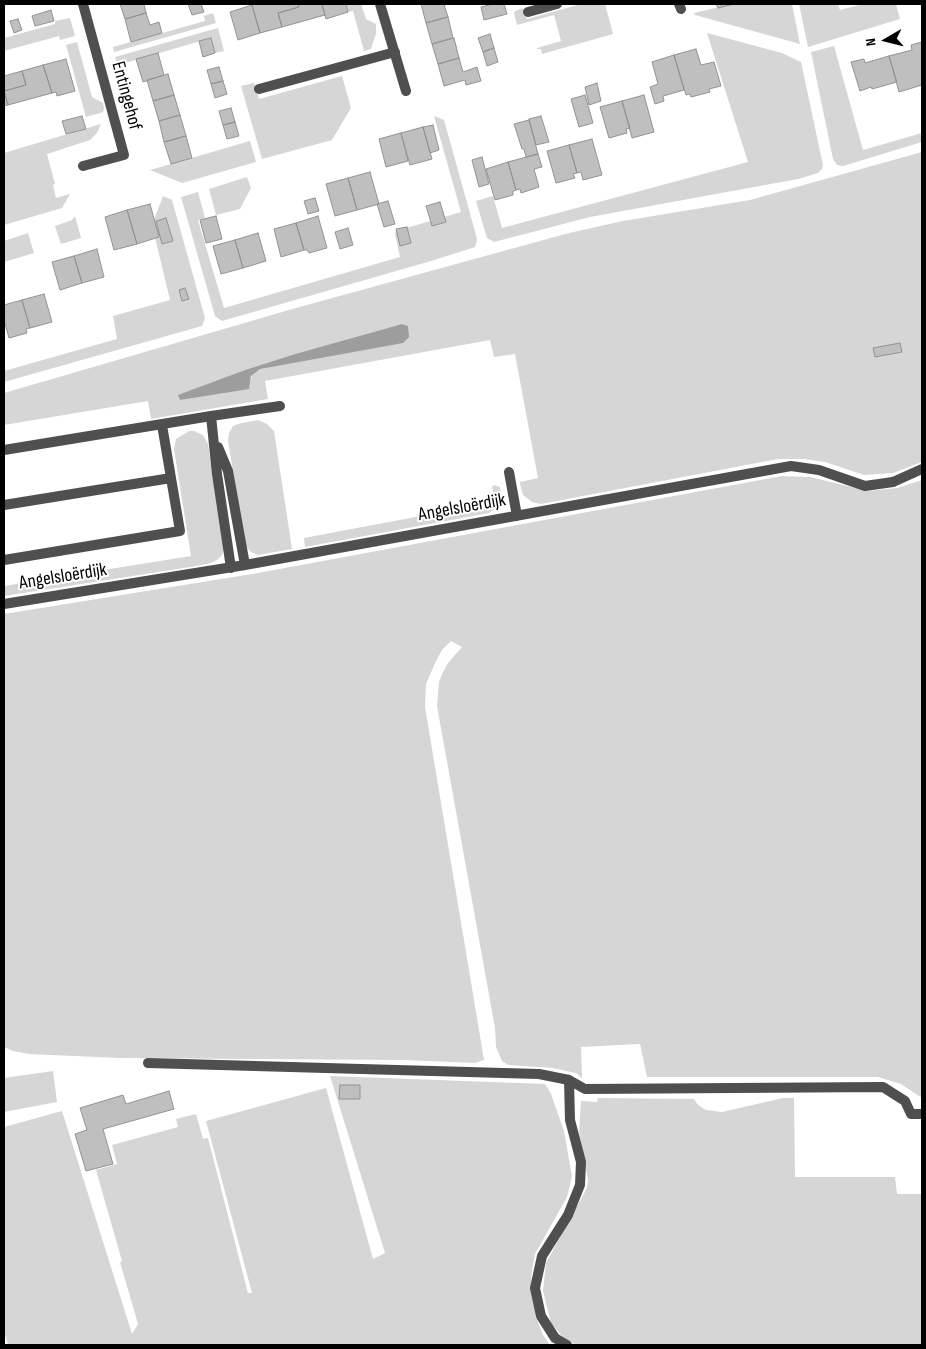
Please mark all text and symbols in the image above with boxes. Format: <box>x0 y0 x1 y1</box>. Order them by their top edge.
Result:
north arrow <box>861 15 911 65</box>
text: N <box>862 37 880 47</box>
street label: Entingehof <box>106 59 146 133</box>
street label: Angelsloërdijk <box>416 489 508 527</box>
street label: Angelsloërdijk <box>18 559 108 595</box>

